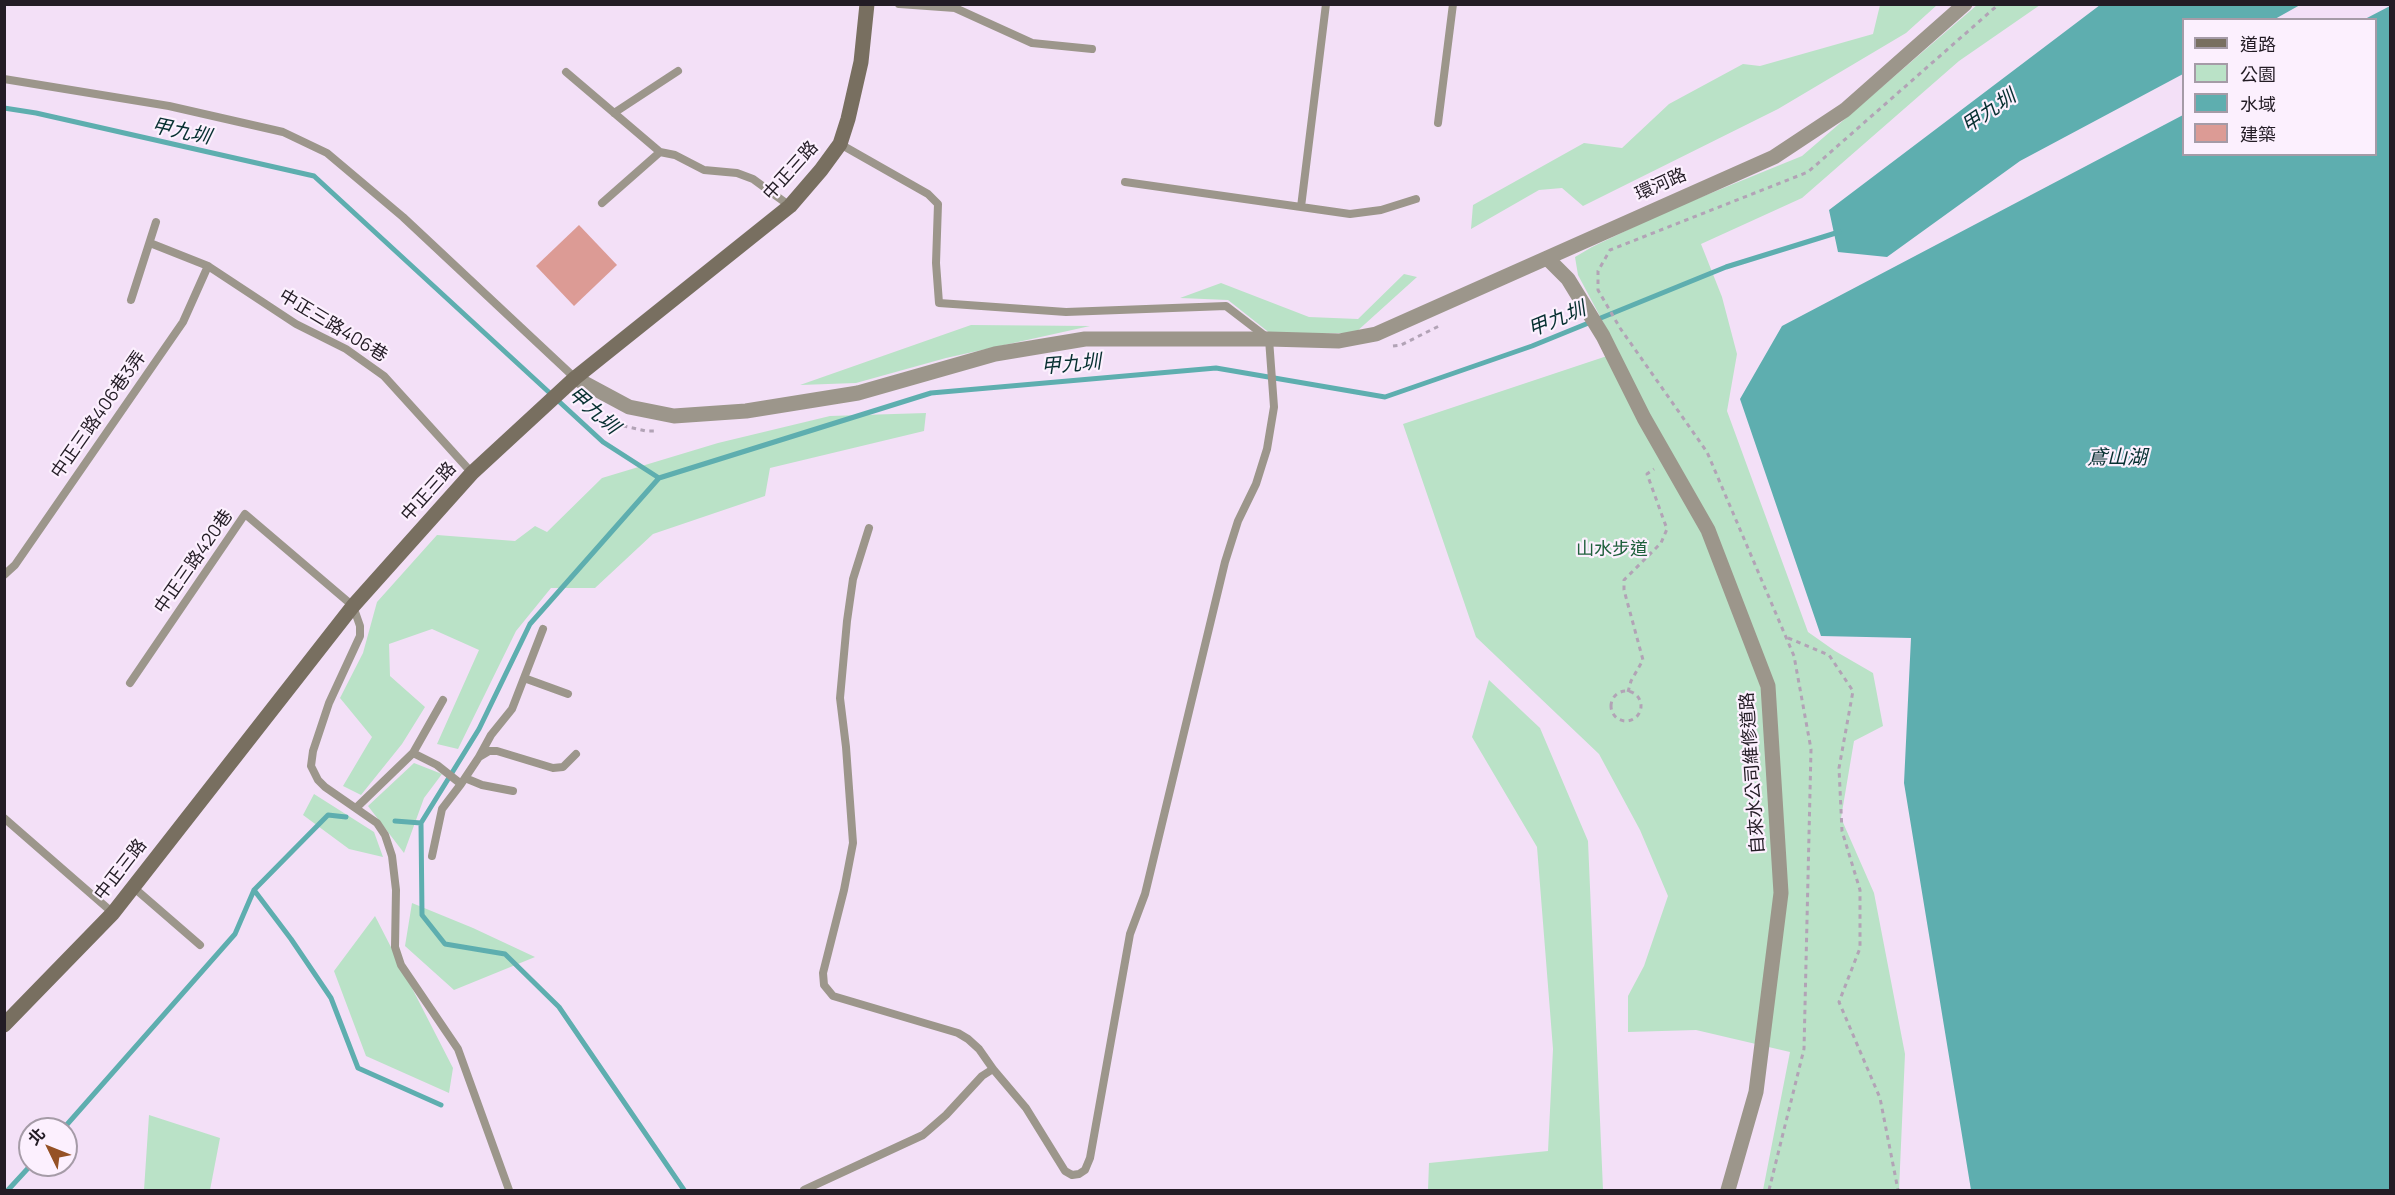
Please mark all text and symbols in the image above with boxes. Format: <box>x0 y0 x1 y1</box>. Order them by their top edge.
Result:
legend <box>2182 18 2377 156</box>
text: 道路 <box>2240 32 2276 56</box>
text: 公園 <box>2240 62 2276 86</box>
water label: 甲九圳 <box>1957 85 2021 139</box>
text: 水域 <box>2240 92 2276 116</box>
water label: 甲九圳 <box>149 114 213 150</box>
text: 建築 <box>2240 122 2276 146</box>
street label: 中正三路 <box>759 137 823 205</box>
street label: 環河路 <box>1632 164 1690 206</box>
street label: 中正三路406巷 <box>275 285 391 367</box>
water label: 甲九圳 <box>1525 298 1589 342</box>
street label: 中正三路406巷3弄 <box>47 347 151 483</box>
water label: 甲九圳 <box>1040 350 1102 380</box>
water label: 甲九圳 <box>562 382 624 440</box>
water label: 鳶山湖 <box>2087 446 2147 470</box>
street label: 中正三路 <box>397 458 461 526</box>
street label: 中正三路420巷 <box>150 506 238 618</box>
park label: 山水步道 <box>1576 539 1648 561</box>
street label: 自來水公司維修道路 <box>1737 691 1769 855</box>
street label: 中正三路 <box>90 835 152 905</box>
north arrow <box>18 1117 78 1177</box>
text: 北 <box>23 1123 50 1149</box>

